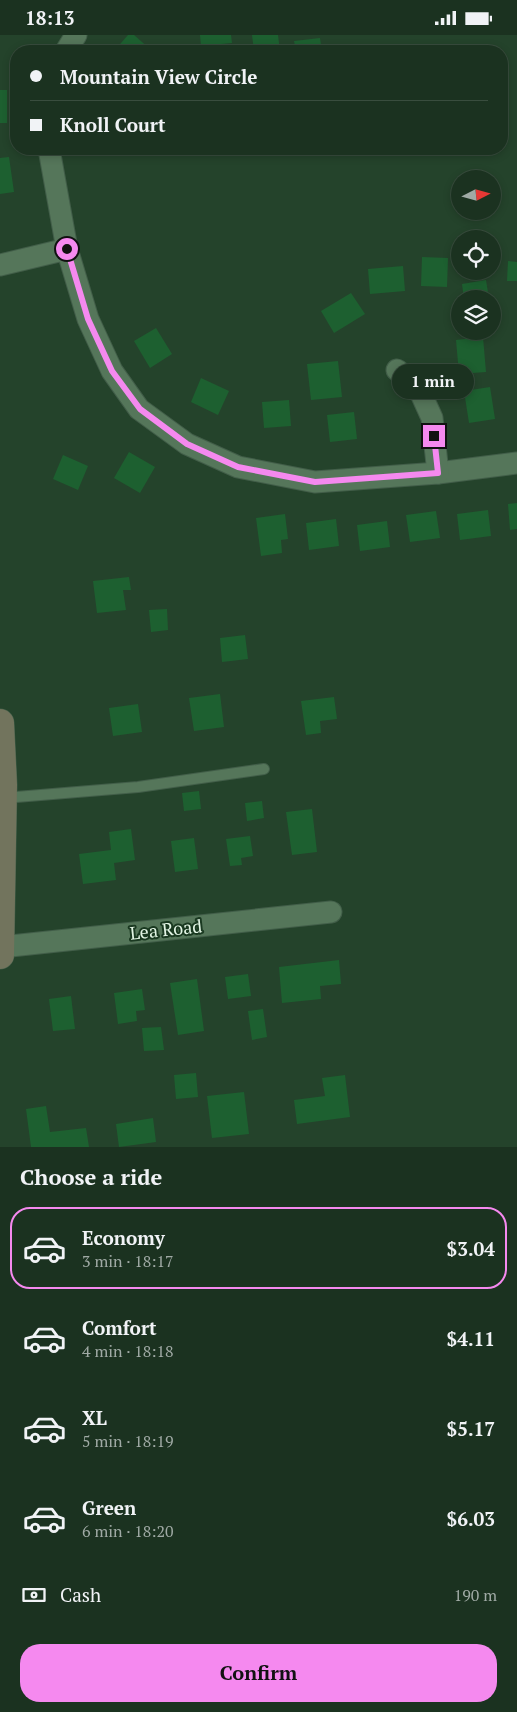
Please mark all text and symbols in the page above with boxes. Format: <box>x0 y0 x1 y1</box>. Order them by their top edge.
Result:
text: 18:13 <box>25 5 74 30</box>
text: Mountain View Circle <box>60 64 257 89</box>
text: Knoll Court <box>60 112 166 137</box>
north arrow <box>451 170 501 220</box>
map controls <box>451 170 501 340</box>
button: locate <box>451 230 501 280</box>
route start <box>56 238 78 260</box>
button: layers <box>451 290 501 340</box>
callout: 1 min <box>393 363 475 399</box>
text: 1 min <box>411 370 455 392</box>
route end <box>423 425 445 447</box>
street label: Lea Road <box>129 913 203 945</box>
text: Choose a ride <box>20 1162 162 1191</box>
text: Economy <box>82 1225 165 1250</box>
icon: car <box>22 1226 67 1271</box>
text: $3.04 <box>446 1236 495 1261</box>
text: 3 min · 18:17 <box>82 1250 174 1272</box>
text: Comfort <box>82 1315 157 1340</box>
icon: car <box>22 1316 67 1361</box>
text: $4.11 <box>446 1326 495 1351</box>
text: 4 min · 18:18 <box>82 1340 174 1362</box>
text: XL <box>82 1405 107 1430</box>
icon: car <box>22 1406 67 1451</box>
text: $5.17 <box>446 1416 495 1441</box>
text: 5 min · 18:19 <box>82 1430 174 1452</box>
text: Green <box>82 1495 136 1520</box>
icon: car <box>22 1496 67 1541</box>
text: $6.03 <box>446 1506 495 1531</box>
text: 6 min · 18:20 <box>82 1520 174 1542</box>
icon: cash <box>20 1581 48 1609</box>
text: Cash <box>60 1582 101 1607</box>
text: 190 m <box>454 1584 497 1606</box>
button: Confirm <box>20 1644 497 1702</box>

